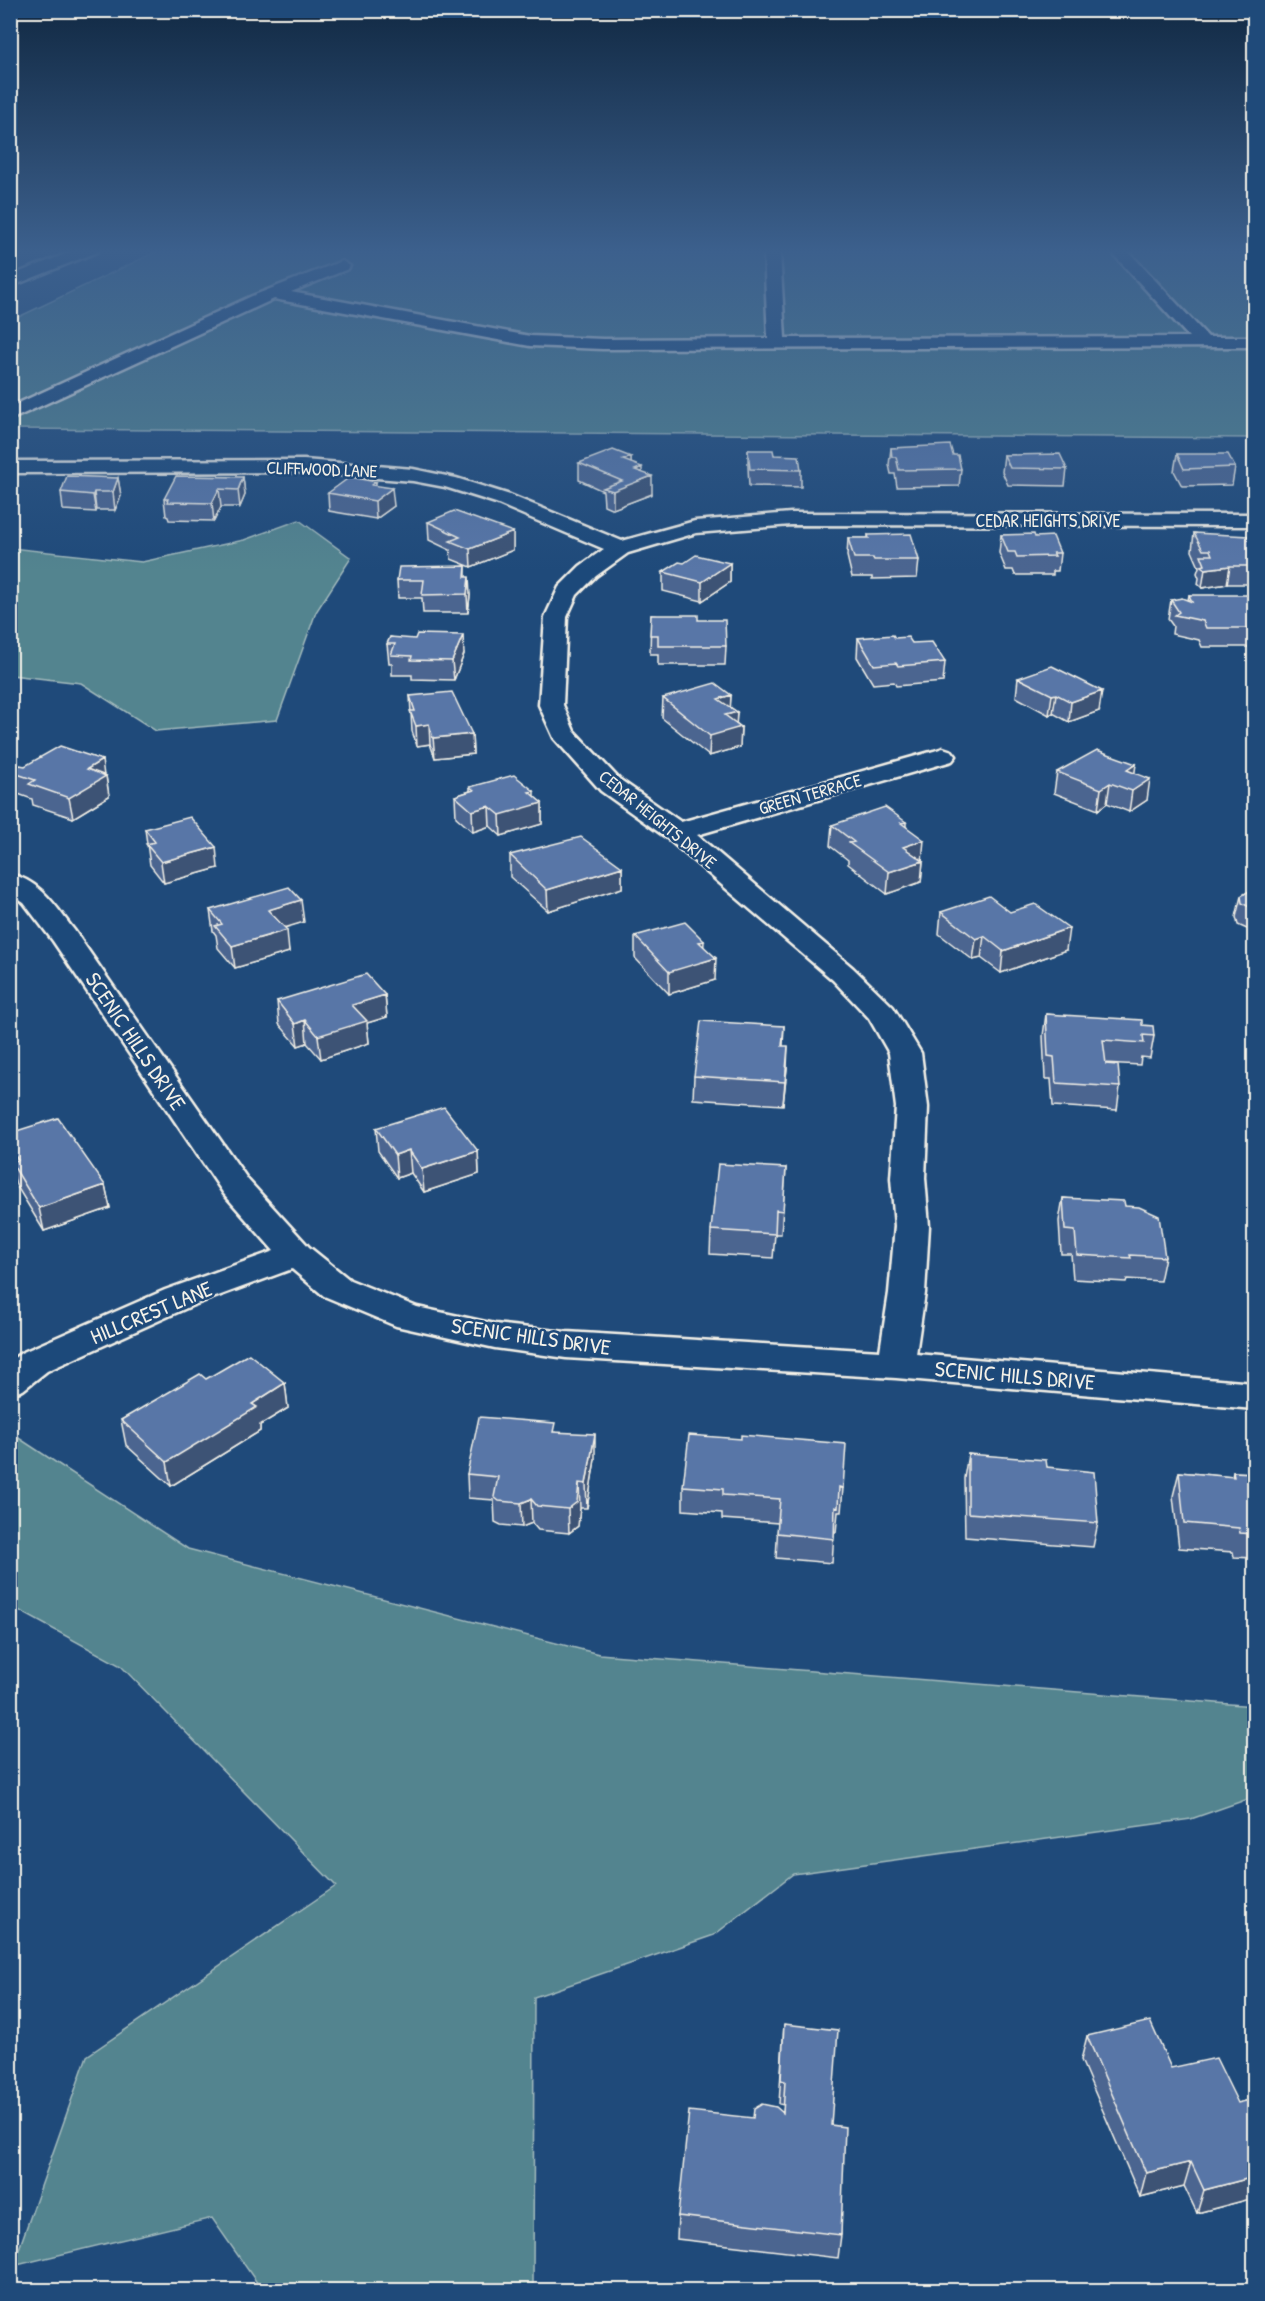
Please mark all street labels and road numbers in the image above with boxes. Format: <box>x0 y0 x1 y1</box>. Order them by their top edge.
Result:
street label: CLIFFWOOD LANE <box>266 455 378 483</box>
street label: CEDAR HEIGHTS DRIVE <box>976 508 1121 533</box>
street label: CEDAR HEIGHTS DRIVE <box>594 764 722 874</box>
street label: GREEN TERRACE <box>756 767 864 821</box>
street label: SCENIC HILLS DRIVE <box>79 966 193 1116</box>
street label: HILLCREST LANE <box>86 1273 217 1351</box>
street label: SCENIC HILLS DRIVE <box>449 1310 613 1362</box>
street label: SCENIC HILLS DRIVE <box>934 1353 1097 1397</box>

